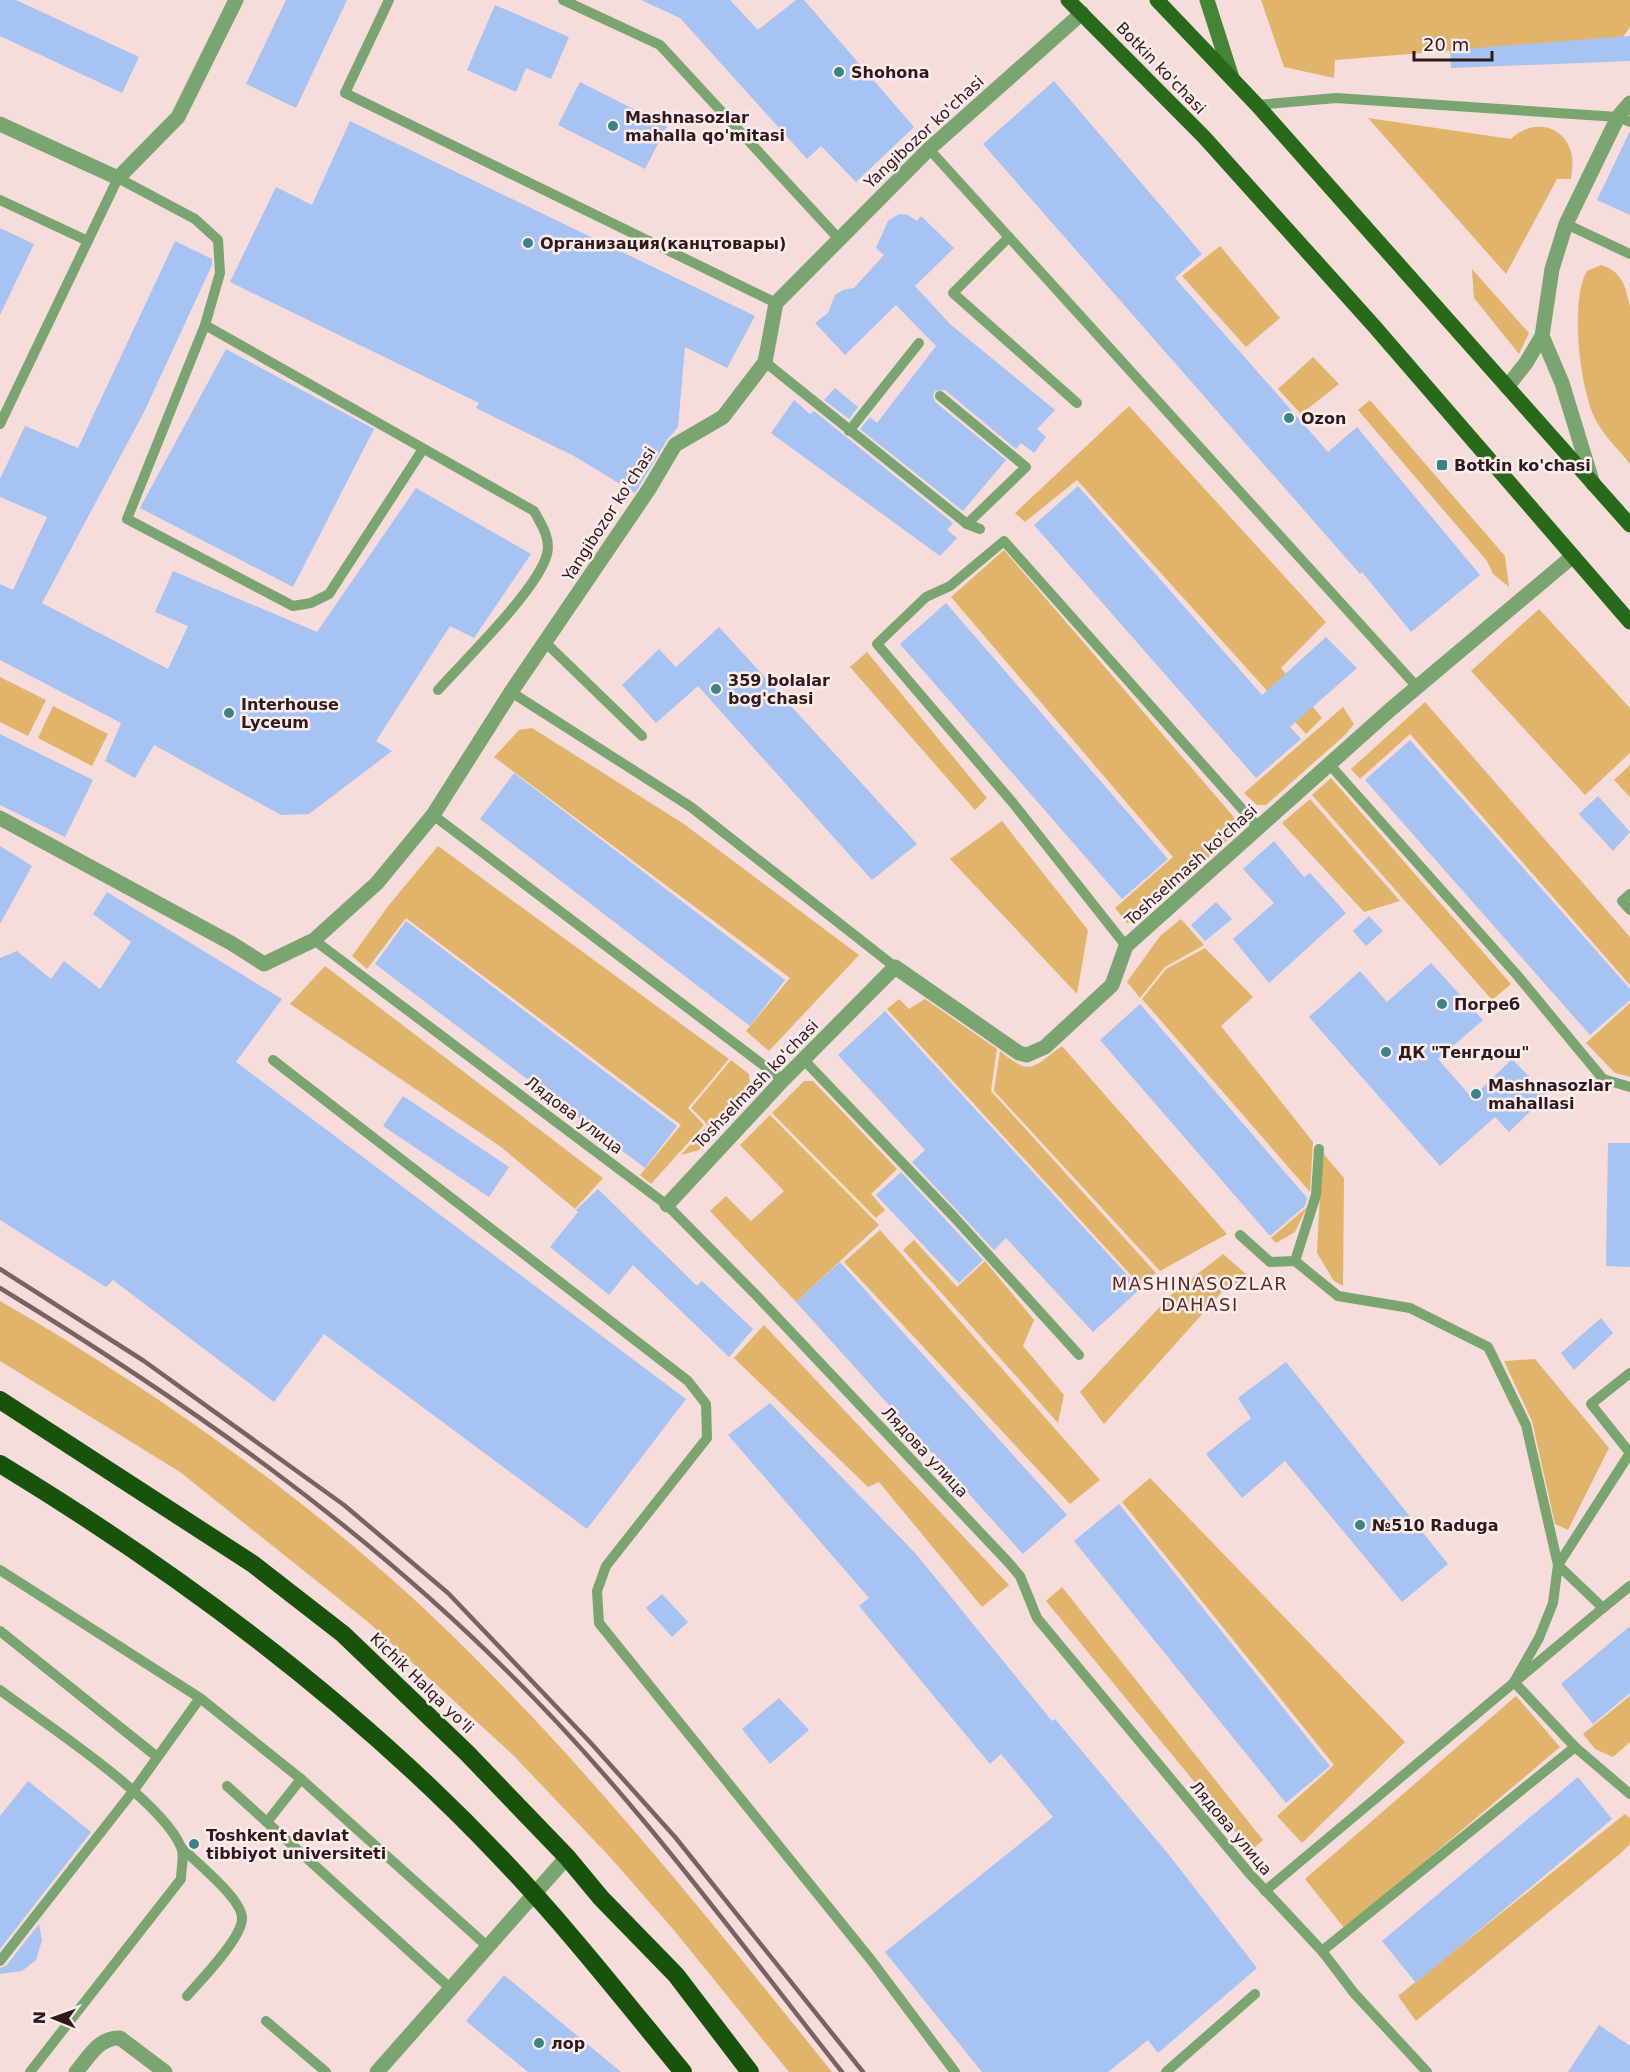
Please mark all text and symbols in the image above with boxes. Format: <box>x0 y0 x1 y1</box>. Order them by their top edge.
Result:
street label: Botkin ko'chasi <box>1112 18 1210 118</box>
scale bar <box>1414 24 1492 62</box>
text: 20 m <box>1423 34 1469 55</box>
place label: Shohona <box>851 63 929 82</box>
marker: Shohona <box>832 65 846 79</box>
street label: Yangibozor ko'chasi <box>860 72 988 193</box>
place label: Mashnasozlar mahalla qo'mitasi <box>625 108 785 145</box>
marker: Mashnasozlar mahalla qo'mitasi <box>606 119 620 133</box>
place label: Организация(канцтовары) <box>540 234 786 253</box>
marker: Организация(канцтовары) <box>521 236 535 250</box>
place label: Ozon <box>1301 409 1346 428</box>
marker: Ozon <box>1282 411 1296 425</box>
street label: Yangibozor ko'chasi <box>558 443 660 586</box>
place label: Botkin ko'chasi <box>1454 456 1591 475</box>
marker: Botkin ko'chasi <box>1435 458 1449 472</box>
place label: 359 bolalar bog'chasi <box>728 671 830 708</box>
marker: 359 bolalar bog'chasi <box>709 682 723 696</box>
place label: Interhouse Lyceum <box>241 695 339 732</box>
marker: Interhouse Lyceum <box>222 706 236 720</box>
street label: Toshselmash ko'chasi <box>1120 801 1261 930</box>
place label: Погреб <box>1454 995 1520 1014</box>
marker: Погреб <box>1435 997 1449 1011</box>
street label: Toshselmash ko'chasi <box>689 1016 822 1153</box>
place label: ДК "Тенгдош" <box>1398 1043 1530 1062</box>
marker: ДК "Тенгдош" <box>1379 1045 1393 1059</box>
street label: Лядова улица <box>521 1072 627 1158</box>
place label: Mashnasozlar mahallasi <box>1488 1076 1612 1113</box>
marker: Mashnasozlar mahallasi <box>1469 1087 1483 1101</box>
district label: MASHINASOZLAR DAHASI <box>1112 1273 1288 1315</box>
street label: Лядова улица <box>878 1403 972 1501</box>
place label: №510 Raduga <box>1372 1516 1498 1535</box>
marker: №510 Raduga <box>1353 1518 1367 1532</box>
street label: Kichik Halqa yo'li <box>366 1629 478 1737</box>
street label: Лядова улица <box>1186 1777 1276 1879</box>
place label: Toshkent davlat tibbiyot universiteti <box>206 1826 386 1863</box>
marker: Toshkent davlat tibbiyot universiteti <box>187 1837 201 1851</box>
north arrow <box>24 1988 84 2048</box>
text: N <box>30 2011 49 2025</box>
place label: лор <box>551 2034 585 2053</box>
marker: лор <box>532 2036 546 2050</box>

